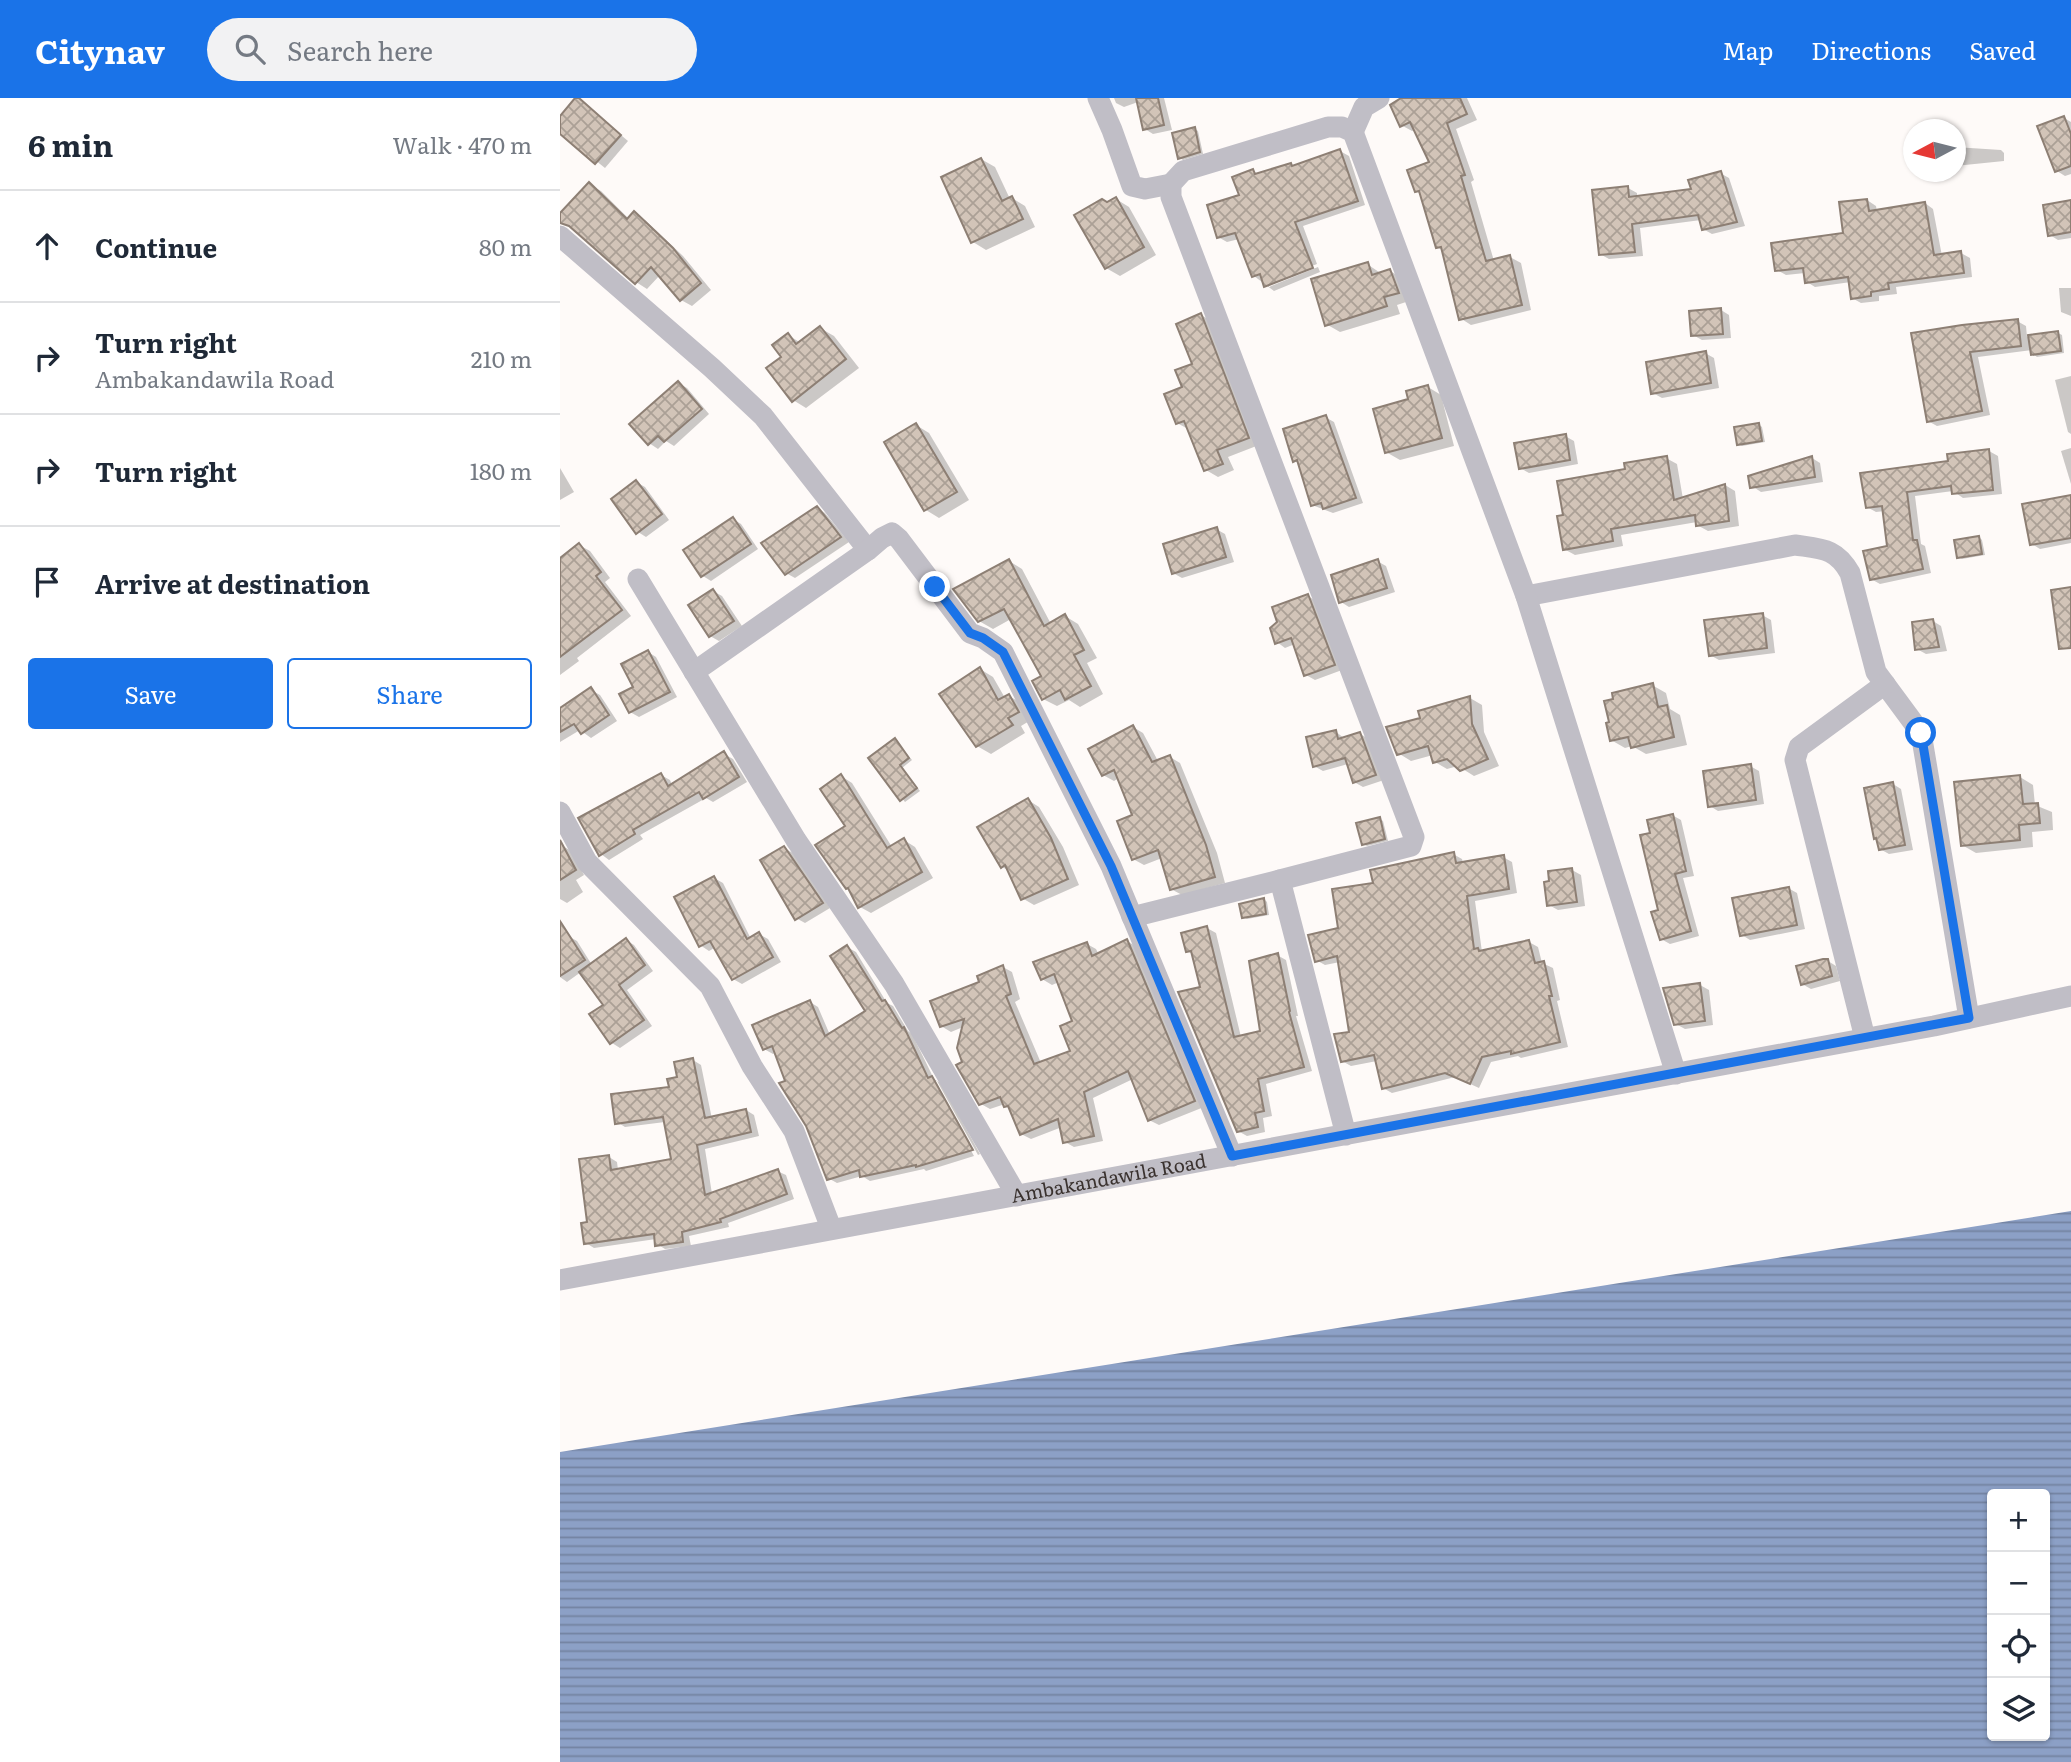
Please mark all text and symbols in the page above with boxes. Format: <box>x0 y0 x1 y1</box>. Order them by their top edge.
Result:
search box <box>207 18 697 81</box>
text: Citynav <box>35 25 165 74</box>
icon: search <box>231 30 269 68</box>
text: Search here <box>287 30 433 69</box>
text: Map <box>1722 32 1773 67</box>
text: Directions <box>1811 32 1931 67</box>
text: Saved <box>1969 32 2036 67</box>
north arrow <box>1903 119 1966 182</box>
text: 6 min <box>28 122 113 166</box>
text: Walk · 470 m <box>393 127 532 161</box>
icon: ahead <box>28 227 66 265</box>
text: Continue <box>95 227 217 266</box>
text: 80 m <box>479 229 532 263</box>
text: Turn right <box>95 322 237 361</box>
icon: right <box>28 339 66 377</box>
text: 210 m <box>471 341 532 375</box>
text: Ambakandawila Road <box>95 361 334 395</box>
icon: right <box>28 451 66 489</box>
text: Turn right <box>95 451 237 490</box>
text: 180 m <box>470 453 532 487</box>
icon: arrive <box>28 563 66 601</box>
text: Arrive at destination <box>95 563 370 602</box>
route end <box>919 571 950 602</box>
button: Save <box>28 658 273 729</box>
button: Share <box>287 658 532 729</box>
route start <box>1905 717 1936 748</box>
street label: Ambakandawila Road <box>1009 1146 1209 1209</box>
map controls <box>1987 1489 2050 1741</box>
button: + <box>1987 1489 2050 1552</box>
button: − <box>1987 1552 2050 1615</box>
button: locate <box>1987 1615 2050 1678</box>
button: layers <box>1987 1678 2050 1741</box>

